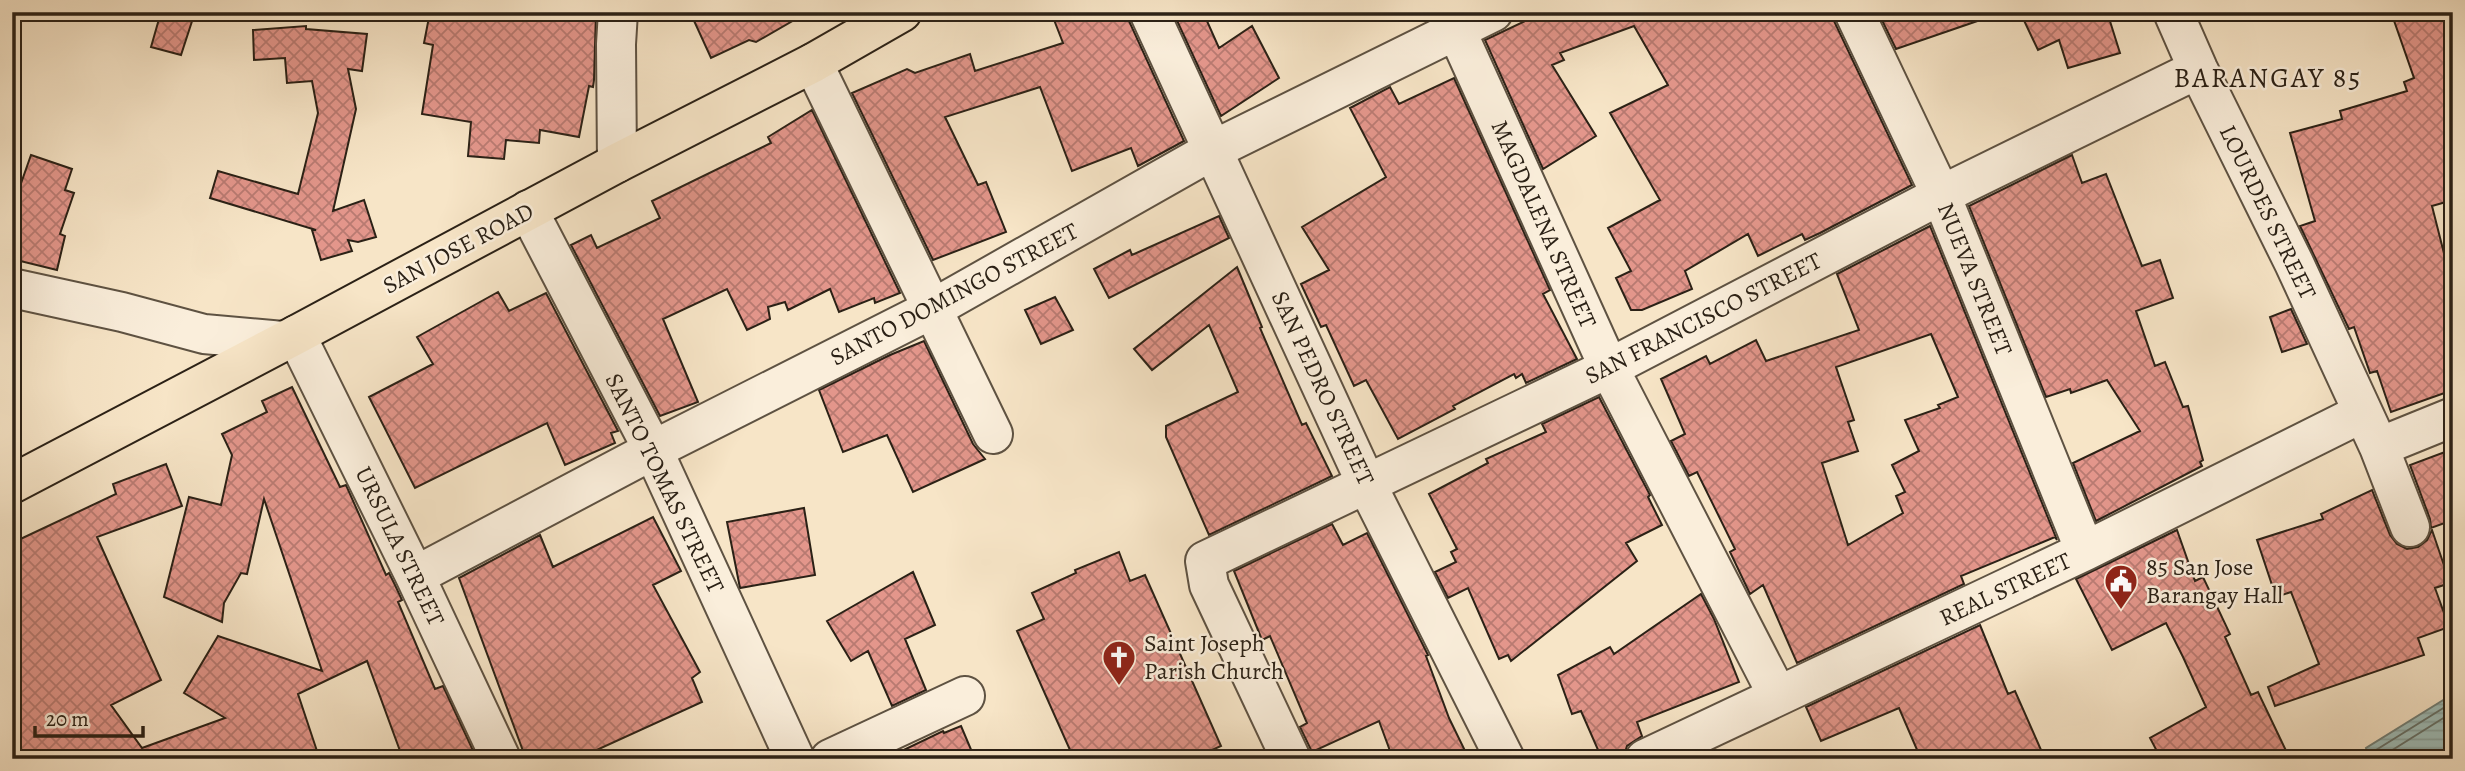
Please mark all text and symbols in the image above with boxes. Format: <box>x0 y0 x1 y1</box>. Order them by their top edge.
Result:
district label: BARANGAY 85 <box>2174 59 2362 97</box>
street label: MAGDALENA STREET <box>1484 115 1604 333</box>
street label: LOURDES STREET <box>2212 119 2324 305</box>
street label: SAN JOSE ROAD <box>377 195 539 301</box>
street label: NUEVA STREET <box>1930 198 2020 360</box>
street label: SANTO DOMINGO STREET <box>824 215 1084 373</box>
street label: SAN FRANCISCO STREET <box>1579 244 1827 392</box>
street label: SAN PEDRO STREET <box>1264 286 1382 490</box>
street label: SANTO TOMAS STREET <box>598 368 732 598</box>
street label: URSULA STREET <box>348 461 452 631</box>
street label: REAL STREET <box>1934 545 2076 633</box>
place label: 85 San Jose Barangay Hall <box>2146 551 2283 611</box>
public building icon: 85 San Jose Barangay Hall <box>2102 562 2140 611</box>
place label: Saint Joseph Parish Church <box>1144 627 1284 687</box>
church icon: Saint Joseph Parish Church <box>1100 638 1138 687</box>
scale bar <box>35 694 144 738</box>
text: 20 m <box>46 705 89 733</box>

